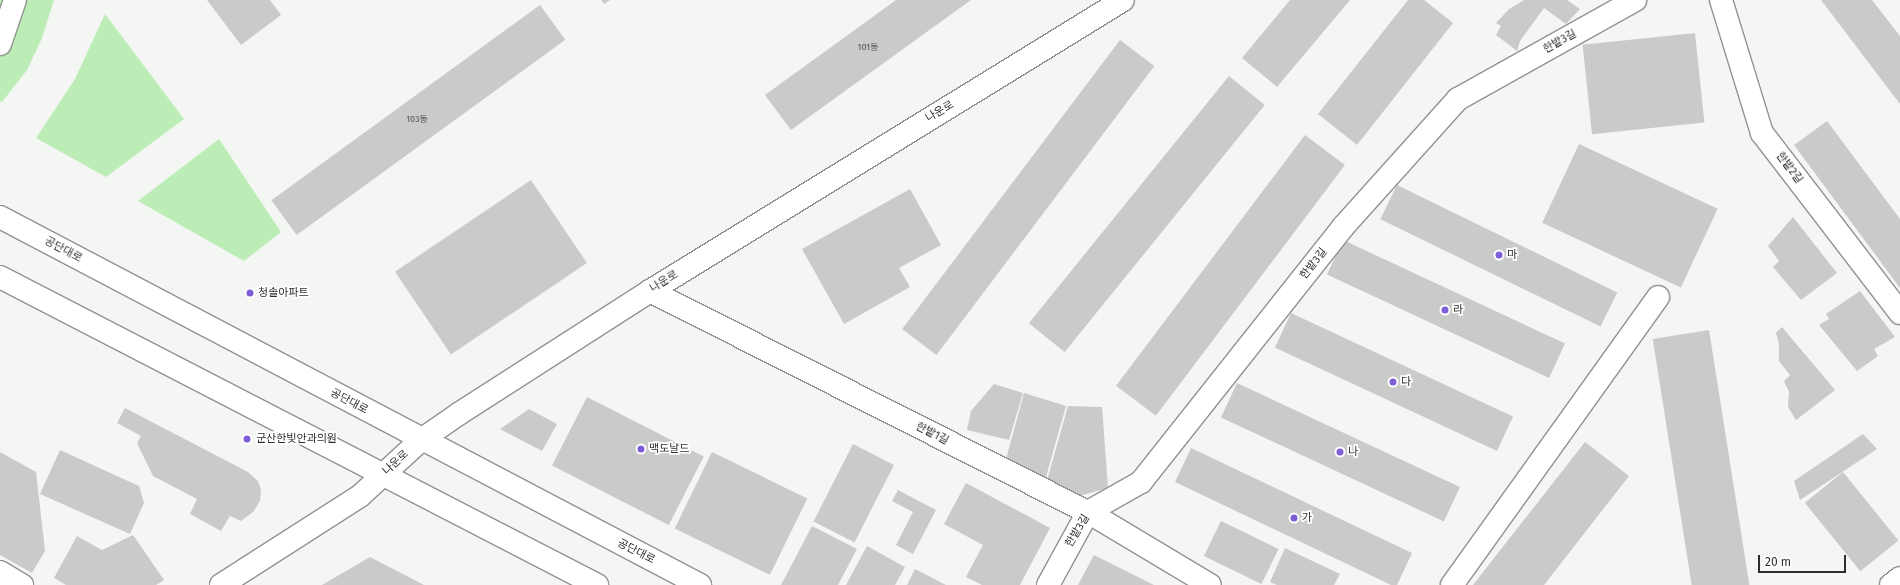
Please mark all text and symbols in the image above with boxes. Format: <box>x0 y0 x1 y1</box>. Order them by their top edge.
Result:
street label: 한밭3길 <box>1541 28 1579 56</box>
house number: 101동 <box>858 42 878 52</box>
street label: 나운로 <box>924 99 956 125</box>
house number: 103동 <box>406 114 428 124</box>
street label: 한밭2길 <box>1773 150 1805 186</box>
street label: 공단대로 <box>42 235 84 265</box>
street label: 한밭3길 <box>1298 246 1330 282</box>
place label: 마 <box>1507 248 1517 262</box>
marker: 마 <box>1494 250 1504 260</box>
street label: 나운로 <box>648 268 680 296</box>
place label: 청솔아파트 <box>258 286 309 300</box>
marker: 청솔아파트 <box>245 288 255 298</box>
place label: 라 <box>1453 303 1463 317</box>
marker: 라 <box>1440 305 1450 315</box>
place label: 다 <box>1401 375 1411 389</box>
marker: 다 <box>1388 377 1398 387</box>
street label: 공단대로 <box>328 387 370 417</box>
street label: 한밭1길 <box>913 420 951 448</box>
place label: 군산한빛안과의원 <box>256 432 337 446</box>
marker: 군산한빛안과의원 <box>241 433 253 445</box>
place label: 맥도날드 <box>649 442 689 456</box>
marker: 맥도날드 <box>636 444 646 454</box>
place label: 나 <box>1348 445 1358 459</box>
marker: 나 <box>1335 447 1345 457</box>
street label: 나운로 <box>380 448 412 478</box>
place label: 가 <box>1302 511 1312 525</box>
street label: 한밭3길 <box>1063 512 1093 550</box>
marker: 가 <box>1289 513 1299 523</box>
street label: 공단대로 <box>615 537 657 567</box>
scale bar <box>1760 547 1848 573</box>
text: 20 m <box>1765 555 1791 569</box>

